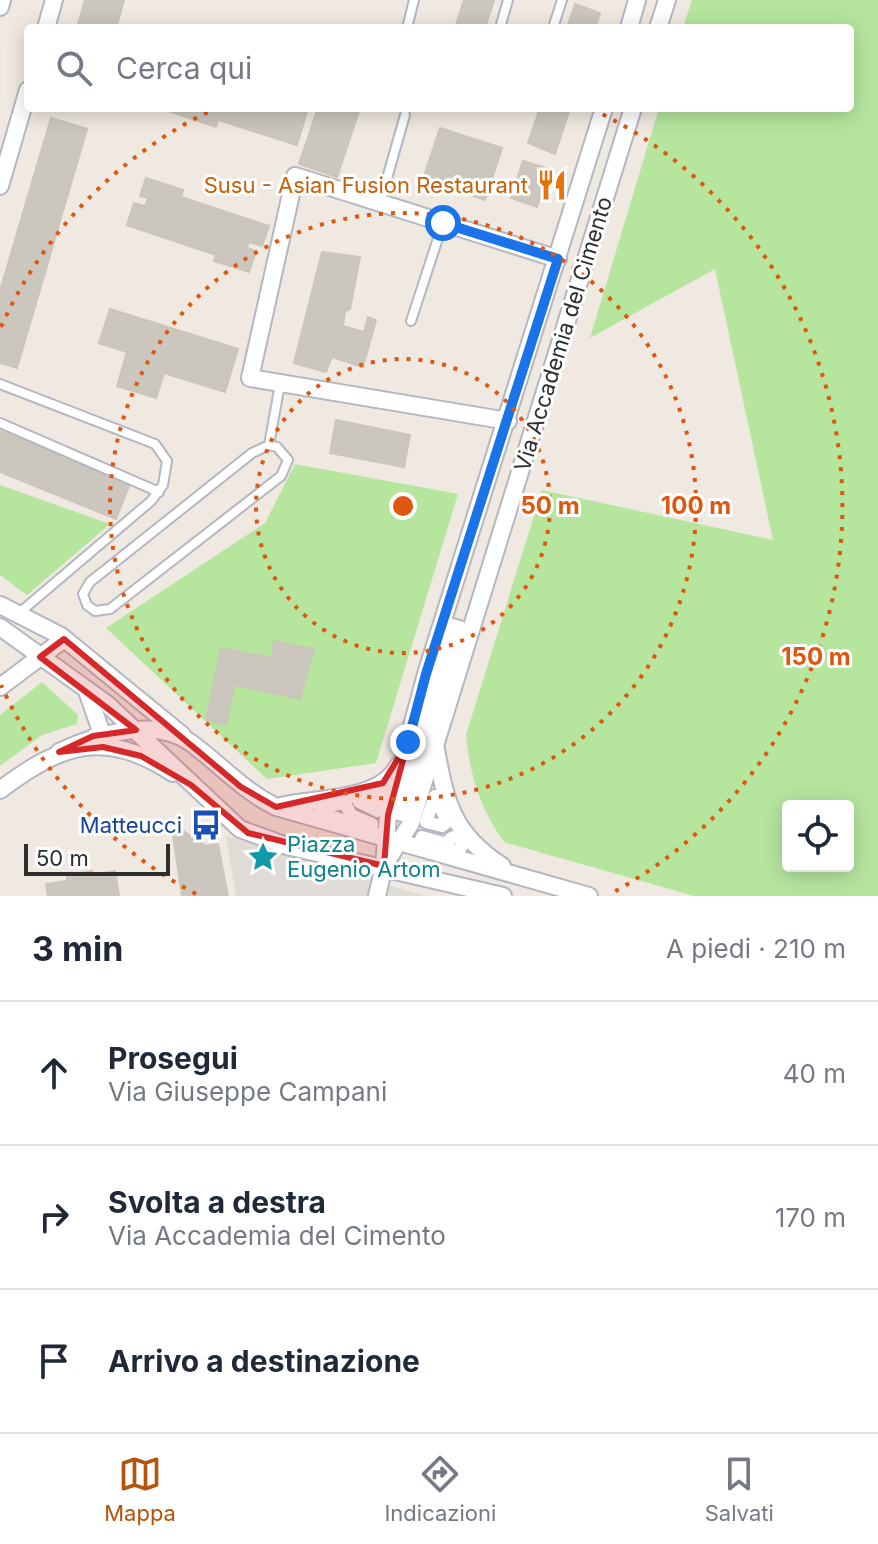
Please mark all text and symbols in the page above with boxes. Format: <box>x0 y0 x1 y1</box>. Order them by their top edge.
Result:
search box <box>24 24 854 112</box>
icon: search <box>52 46 96 90</box>
text: Cerca qui <box>116 50 252 86</box>
restaurant icon: Susu - Asian Fusion Restaurant <box>535 168 569 202</box>
place label: Susu - Asian Fusion Restaurant <box>204 172 528 198</box>
street label: Via Accademia del Cimento <box>509 194 617 474</box>
route start <box>425 205 461 241</box>
text: 50 m <box>520 491 580 520</box>
text: 100 m <box>661 491 731 520</box>
centre of rings <box>389 492 417 520</box>
text: 150 m <box>781 642 851 671</box>
route end <box>390 724 426 760</box>
map controls <box>782 800 854 872</box>
button: locate <box>782 800 854 872</box>
bus stop icon: Matteucci <box>189 808 223 842</box>
place label: Matteucci <box>80 812 182 838</box>
place label: Piazza Eugenio Artom <box>287 831 441 882</box>
scale bar <box>24 840 170 876</box>
place icon: Piazza Eugenio Artom <box>246 840 280 874</box>
text: 50 m <box>36 845 89 871</box>
text: 3 min <box>32 928 123 969</box>
text: A piedi · 210 m <box>666 933 846 964</box>
text: Prosegui <box>108 1040 238 1076</box>
icon: ahead <box>32 1051 76 1095</box>
text: 40 m <box>783 1058 846 1089</box>
text: Via Giuseppe Campani <box>108 1076 387 1107</box>
text: Svolta a destra <box>108 1184 326 1220</box>
icon: right <box>32 1195 76 1239</box>
text: 170 m <box>775 1202 846 1233</box>
text: Via Accademia del Cimento <box>108 1220 446 1251</box>
icon: arrive <box>32 1339 76 1383</box>
text: Arrivo a destinazione <box>108 1343 420 1379</box>
tab: Mappa <box>104 1452 176 1526</box>
tab: Indicazioni <box>384 1452 496 1526</box>
tab: Salvati <box>705 1452 774 1526</box>

